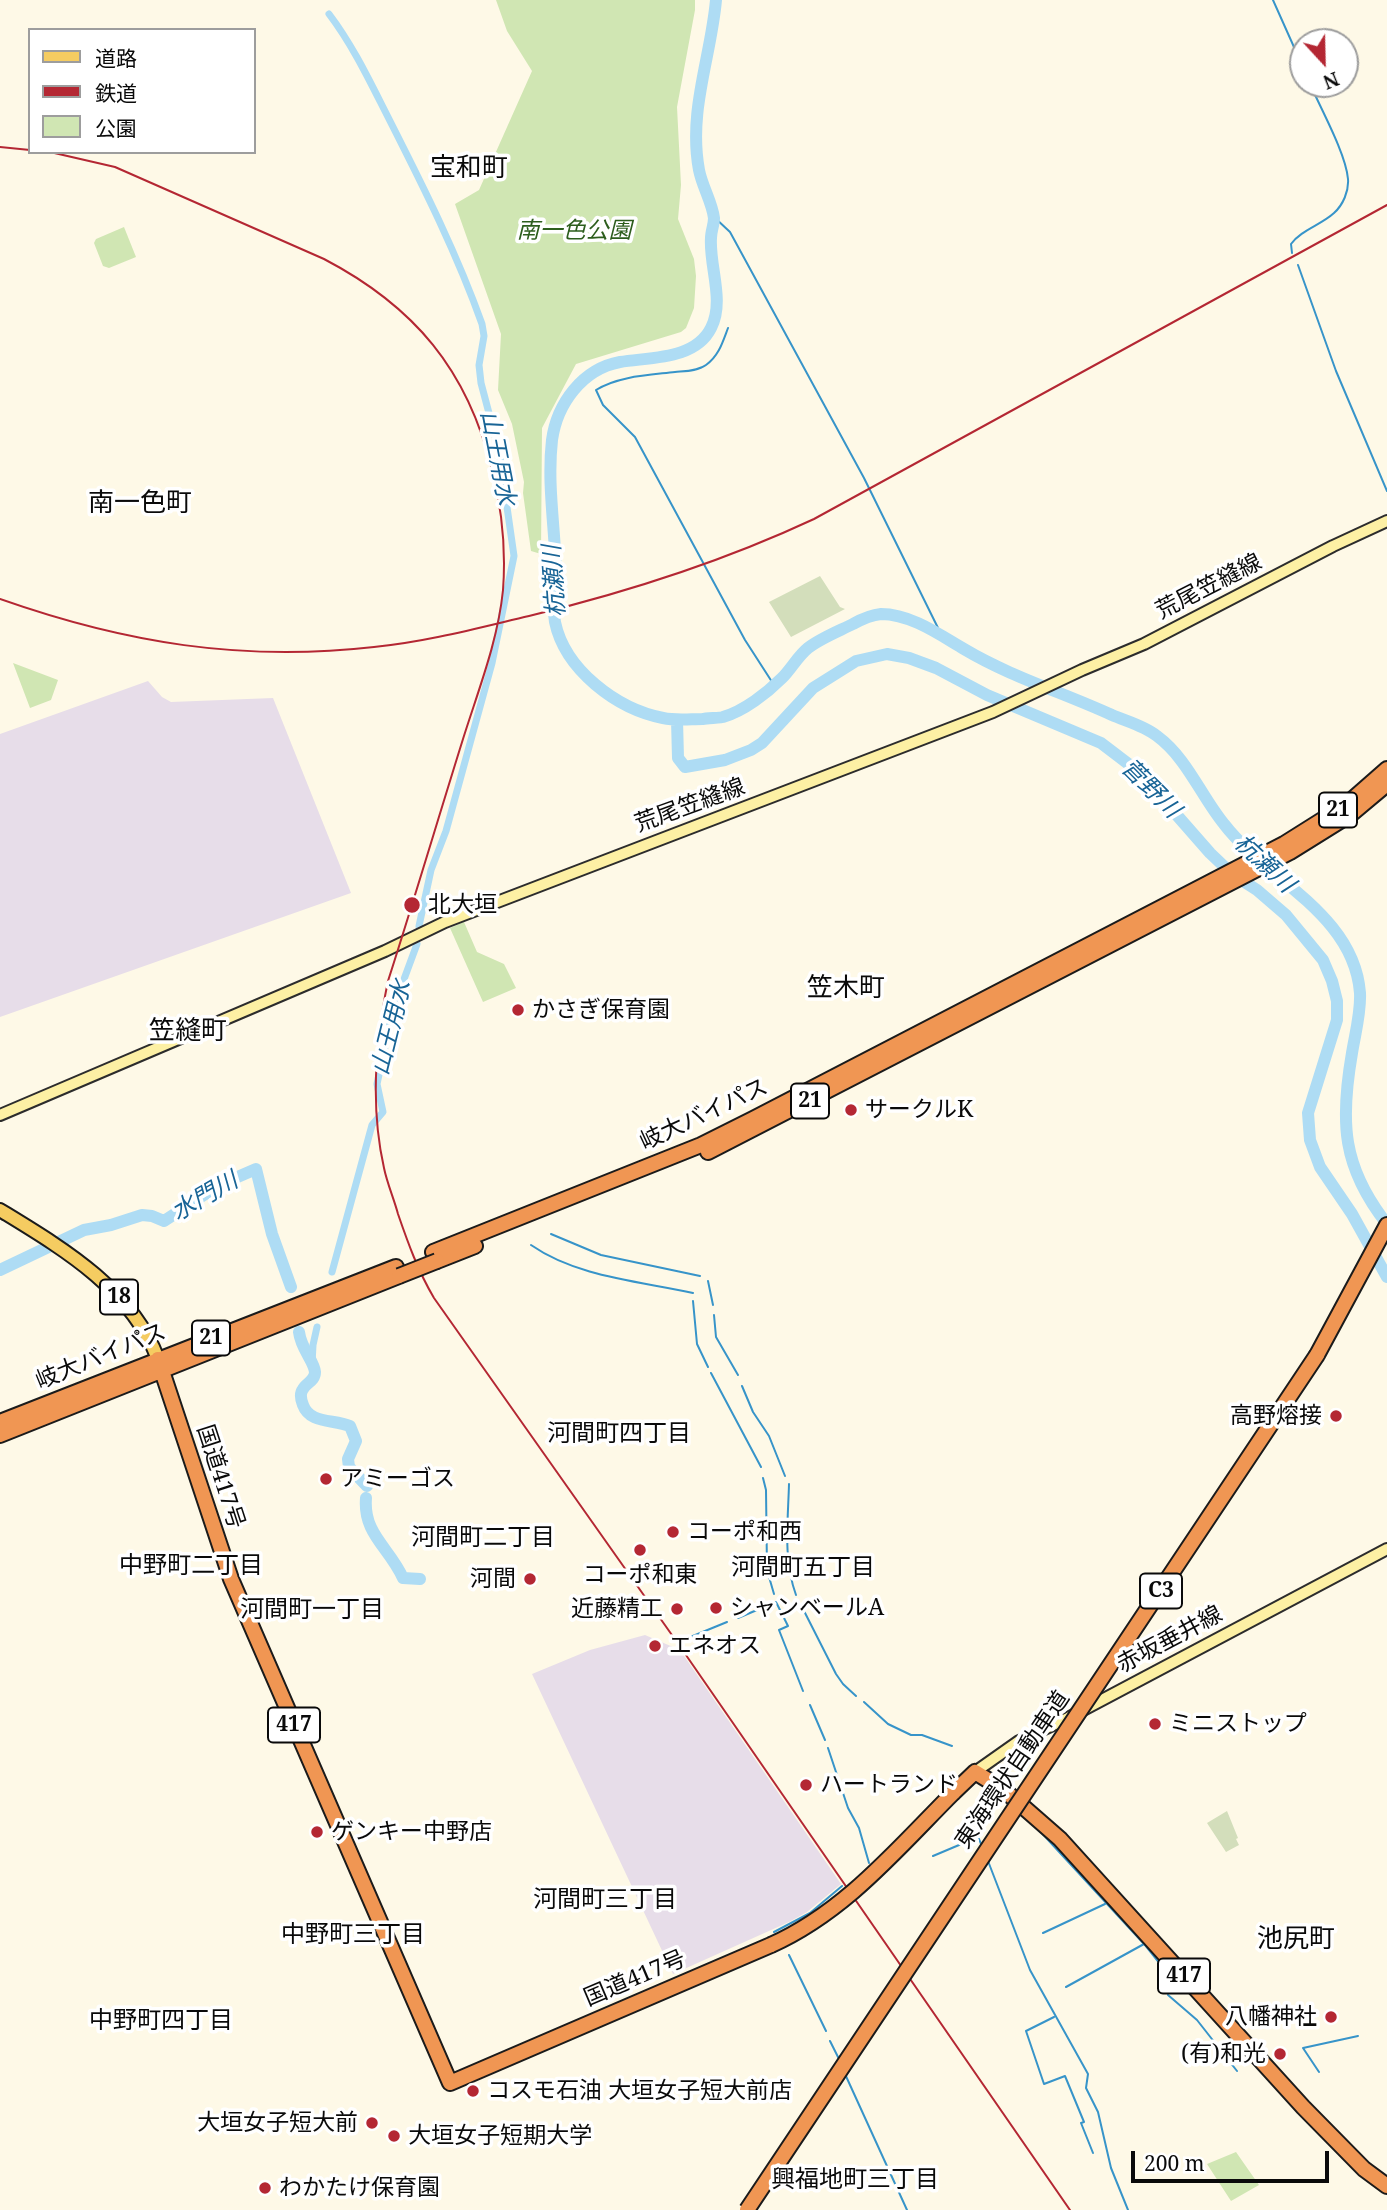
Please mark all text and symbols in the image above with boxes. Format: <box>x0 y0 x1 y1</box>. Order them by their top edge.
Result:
legend <box>28 28 256 154</box>
north arrow <box>1289 28 1359 98</box>
text: 道路 <box>95 44 137 72</box>
text: N <box>1319 66 1343 95</box>
text: 鉄道 <box>95 79 137 107</box>
text: 公園 <box>95 114 137 142</box>
district label: 宝和町 <box>430 153 508 185</box>
park label: 南一色公園 <box>517 217 631 245</box>
water label: 山王用水 <box>474 408 520 508</box>
district label: 南一色町 <box>88 488 192 520</box>
water label: 杭瀬川 <box>538 544 572 618</box>
street label: 荒尾笠縫線 <box>1152 549 1266 625</box>
water label: 菅野川 <box>1114 753 1186 825</box>
street label: 荒尾笠縫線 <box>631 773 749 839</box>
road number: 21 <box>1319 792 1357 828</box>
water label: 杭瀬川 <box>1228 829 1300 899</box>
place label: 北大垣 <box>428 891 497 919</box>
marker: 北大垣 <box>402 895 422 915</box>
district label: 笠木町 <box>807 973 885 1005</box>
water label: 山王用水 <box>366 978 418 1078</box>
place label: かさぎ保育園 <box>532 996 670 1024</box>
marker: かさぎ保育園 <box>510 1002 526 1018</box>
district label: 笠縫町 <box>149 1016 227 1048</box>
street label: 岐大バイパス <box>636 1073 772 1157</box>
road number: 21 <box>791 1084 829 1118</box>
place label: サークルK <box>865 1096 973 1124</box>
marker: サークルK <box>843 1102 859 1118</box>
water label: 水門川 <box>167 1167 243 1227</box>
road number: 18 <box>100 1280 138 1314</box>
street label: 岐大バイパス <box>32 1318 170 1396</box>
road number: 21 <box>192 1320 230 1356</box>
place label: 高野熔接 <box>1230 1402 1322 1430</box>
marker: 高野熔接 <box>1328 1408 1344 1424</box>
district label: 河間町四丁目 <box>547 1420 691 1448</box>
street label: 国道417号 <box>190 1422 250 1532</box>
place label: アミーゴス <box>340 1465 455 1493</box>
marker: アミーゴス <box>318 1471 334 1487</box>
place label: コーポ和西 <box>687 1518 802 1546</box>
district label: 河間町二丁目 <box>411 1524 555 1552</box>
marker: コーポ和西 <box>665 1524 681 1540</box>
marker: コーポ和東 <box>632 1542 648 1558</box>
district label: 中野町二丁目 <box>119 1552 263 1580</box>
district label: 河間町五丁目 <box>731 1554 875 1582</box>
place label: コーポ和東 <box>583 1561 697 1589</box>
place label: 河間 <box>470 1565 516 1593</box>
marker: 河間 <box>522 1571 538 1587</box>
road number: C3 <box>1140 1574 1182 1608</box>
place label: シャンベールA <box>730 1594 884 1622</box>
place label: 近藤精工 <box>571 1595 663 1623</box>
district label: 河間町一丁目 <box>240 1596 384 1624</box>
marker: シャンベールA <box>708 1600 724 1616</box>
marker: 近藤精工 <box>669 1601 685 1617</box>
street label: 赤坂垂井線 <box>1113 1601 1227 1679</box>
place label: エネオス <box>669 1632 761 1660</box>
marker: エネオス <box>647 1638 663 1654</box>
street label: 東海環状自動車道 <box>950 1686 1076 1854</box>
road number: 417 <box>268 1708 320 1742</box>
place label: ミニストップ <box>1169 1710 1307 1738</box>
marker: ミニストップ <box>1147 1716 1163 1732</box>
place label: ハートランド <box>820 1771 958 1799</box>
marker: ハートランド <box>798 1777 814 1793</box>
place label: ゲンキー中野店 <box>331 1818 492 1846</box>
marker: ゲンキー中野店 <box>309 1824 325 1840</box>
district label: 河間町三丁目 <box>533 1886 677 1914</box>
district label: 中野町三丁目 <box>281 1921 425 1949</box>
district label: 池尻町 <box>1257 1924 1335 1956</box>
street label: 国道417号 <box>580 1945 690 2013</box>
road number: 417 <box>1158 1958 1210 1994</box>
place label: 八幡神社 <box>1225 2003 1317 2031</box>
district label: 中野町四丁目 <box>89 2007 233 2035</box>
marker: 八幡神社 <box>1323 2009 1339 2025</box>
place label: (有)和光 <box>1181 2040 1266 2068</box>
marker: (有)和光 <box>1272 2046 1288 2062</box>
place label: コスモ石油 大垣女子短大前店 <box>487 2077 792 2105</box>
marker: コスモ石油 大垣女子短大前店 <box>465 2083 481 2099</box>
place label: 大垣女子短大前 <box>197 2109 358 2137</box>
marker: 大垣女子短大前 <box>364 2115 380 2131</box>
place label: 大垣女子短期大学 <box>408 2122 592 2150</box>
marker: 大垣女子短期大学 <box>386 2128 402 2144</box>
scale bar <box>1135 2136 1333 2180</box>
text: 200 m <box>1144 2149 1205 2177</box>
district label: 興福地町三丁目 <box>771 2166 939 2194</box>
place label: わかたけ保育園 <box>279 2174 440 2202</box>
marker: わかたけ保育園 <box>257 2180 273 2196</box>

